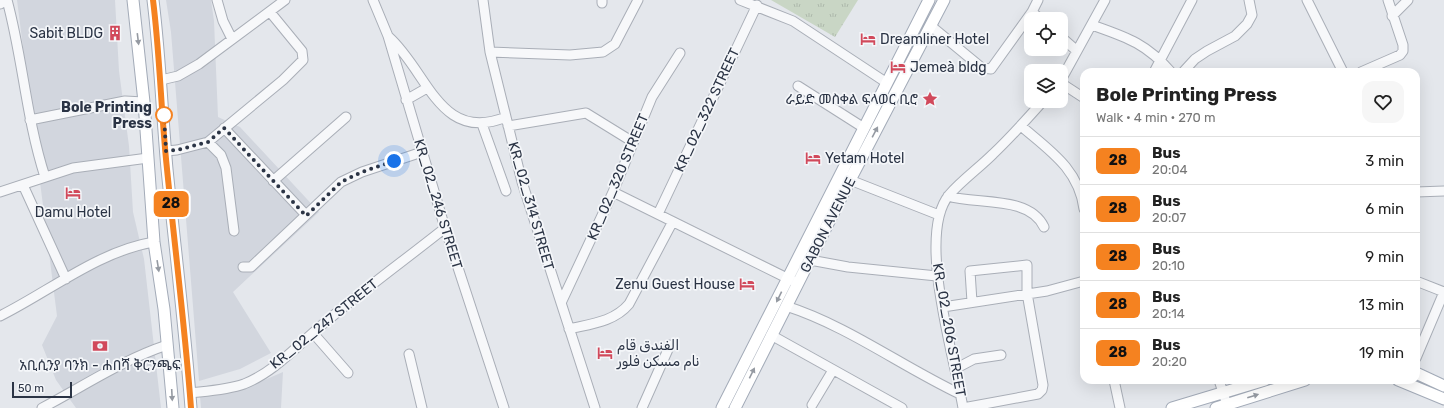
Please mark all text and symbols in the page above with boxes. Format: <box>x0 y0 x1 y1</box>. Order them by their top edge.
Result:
map controls <box>1024 12 1068 108</box>
button: locate <box>1024 12 1068 56</box>
building icon: Sabit BLDG <box>106 24 124 42</box>
place label: Sabit BLDG <box>30 25 103 42</box>
hotel icon: Dreamliner Hotel <box>859 30 877 48</box>
place label: Dreamliner Hotel <box>880 31 989 48</box>
one-way arrow <box>135 33 141 45</box>
street label: KR_02_322 STREET <box>671 45 743 175</box>
hotel icon: Jemeà bldg <box>889 58 907 76</box>
place label: Jemeà bldg <box>910 59 987 76</box>
button: layers <box>1024 64 1068 108</box>
button: heart <box>1362 81 1404 123</box>
text: Bole Printing Press <box>1096 83 1277 106</box>
place icon: ራይድ መስቀል ፍላወር ቢሮ <box>921 90 939 108</box>
place label: ራይድ መስቀል ፍላወር ቢሮ <box>786 91 918 108</box>
place label: Bole Printing Press <box>61 99 152 132</box>
marker: Bole Printing Press <box>155 106 173 124</box>
text: Walk · 4 min · 270 m <box>1096 110 1216 125</box>
street label: KR_02_320 STREET <box>584 111 652 243</box>
one-way arrow <box>872 127 878 138</box>
street label: KR_02_246 STREET <box>410 137 466 271</box>
street label: KR_02_314 STREET <box>505 140 557 272</box>
text: Bus <box>1152 144 1180 162</box>
hotel icon: Yetam Hotel <box>804 149 822 167</box>
place label: Yetam Hotel <box>825 150 904 167</box>
your location <box>384 151 404 171</box>
text: 28 <box>1109 152 1127 169</box>
text: 3 min <box>1365 152 1404 170</box>
text: 20:04 <box>1152 162 1188 177</box>
street label: GABON AVENUE <box>797 174 859 276</box>
hotel icon: Damu Hotel <box>64 184 82 202</box>
line badge: 28 <box>153 191 189 217</box>
text: Bus <box>1152 192 1180 210</box>
text: 28 <box>162 195 180 212</box>
text: 28 <box>1109 200 1127 217</box>
text: 6 min <box>1365 200 1404 218</box>
place label: Damu Hotel <box>35 204 111 221</box>
text: 20:07 <box>1152 210 1186 225</box>
text: Bus <box>1152 240 1180 258</box>
text: 28 <box>1109 248 1127 265</box>
text: 9 min <box>1365 248 1404 266</box>
text: 20:10 <box>1152 258 1185 273</box>
one-way arrow <box>155 260 161 272</box>
street label: KR_02_206 STREET <box>929 262 969 398</box>
street label: KR_02_247 STREET <box>267 275 381 373</box>
hotel icon: Zenu Guest House <box>738 275 756 293</box>
place label: Zenu Guest House <box>615 276 735 293</box>
text: Bus <box>1152 288 1180 306</box>
one-way arrow <box>776 292 782 303</box>
text: 28 <box>1109 296 1127 313</box>
text: 13 min <box>1359 296 1404 314</box>
text: 20:14 <box>1152 306 1185 321</box>
text: Bus <box>1152 336 1180 354</box>
bank icon: አቢሲንያ ባንክ - ሐበሻ ቅርንጫፍ <box>91 337 109 355</box>
place label: الفندق قام نام مسكن فلور <box>616 337 699 371</box>
hotel icon: الفندق قام نام مسكن فلور <box>596 344 614 362</box>
text: 28 <box>1109 344 1127 361</box>
text: 19 min <box>1359 344 1404 362</box>
text: 20:20 <box>1152 354 1187 369</box>
place label: አቢሲንያ ባንክ - ሐበሻ ቅርንጫፍ <box>19 357 181 374</box>
one-way arrow <box>749 367 756 379</box>
scale bar <box>12 380 72 399</box>
text: 50 m <box>18 382 44 395</box>
one-way arrow <box>168 389 175 401</box>
one-way arrow <box>1248 393 1260 399</box>

